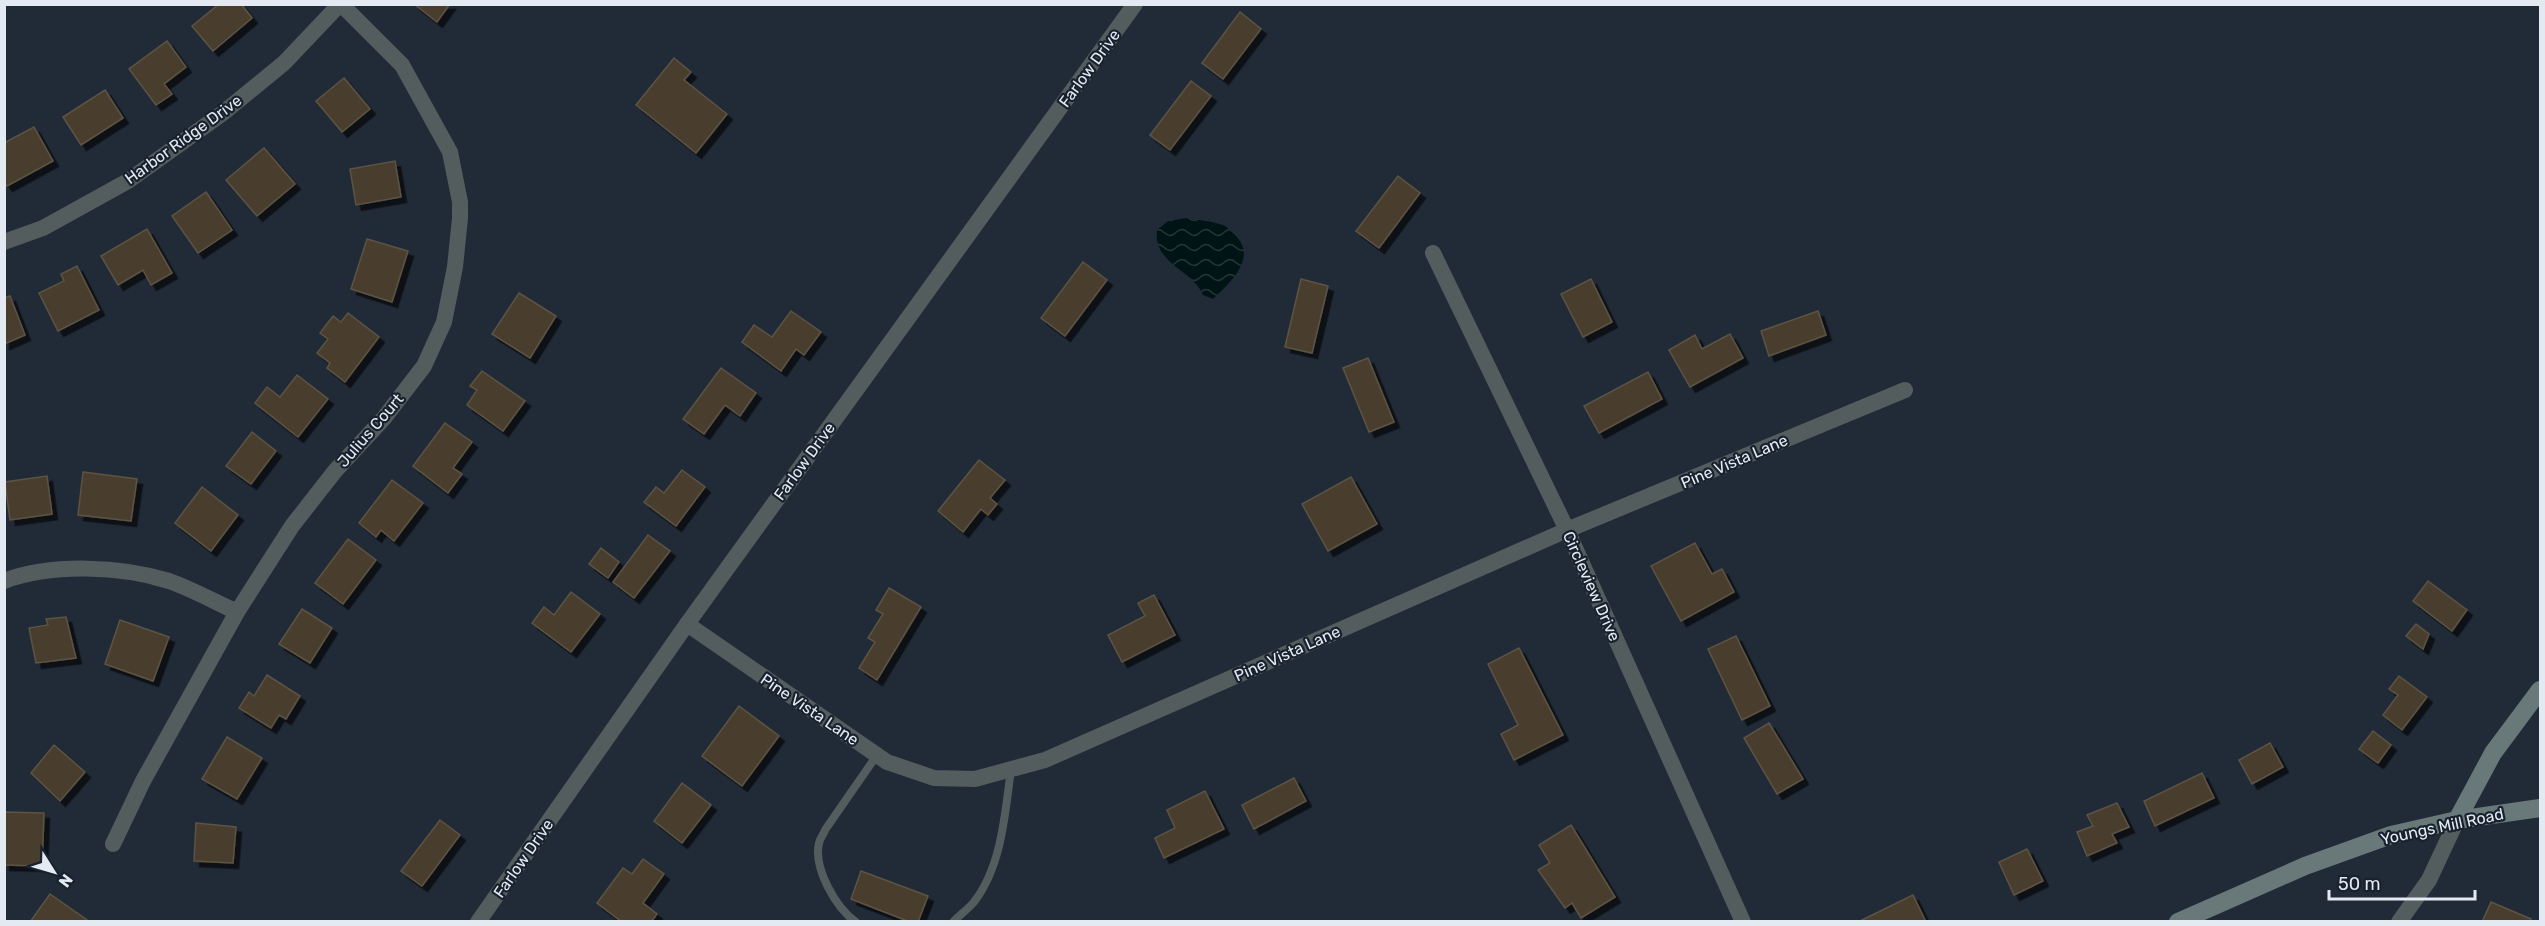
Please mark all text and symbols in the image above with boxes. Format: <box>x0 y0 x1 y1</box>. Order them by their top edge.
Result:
street label: Farlow Drive <box>1055 26 1124 111</box>
street label: Harbor Ridge Drive <box>121 91 245 188</box>
street label: Julius Court <box>333 390 407 471</box>
street label: Farlow Drive <box>770 419 839 504</box>
street label: Pine Vista Lane <box>1678 430 1791 493</box>
street label: Circleview Drive <box>1559 528 1624 644</box>
street label: Pine Vista Lane <box>1231 622 1343 685</box>
street label: Pine Vista Lane <box>757 670 862 749</box>
street label: Youngs Mill Road <box>2379 804 2505 849</box>
street label: Farlow Drive <box>489 815 557 901</box>
north arrow <box>24 842 84 902</box>
scale bar <box>2329 863 2474 901</box>
text: N <box>55 870 77 891</box>
text: 50 m <box>2338 873 2381 895</box>

